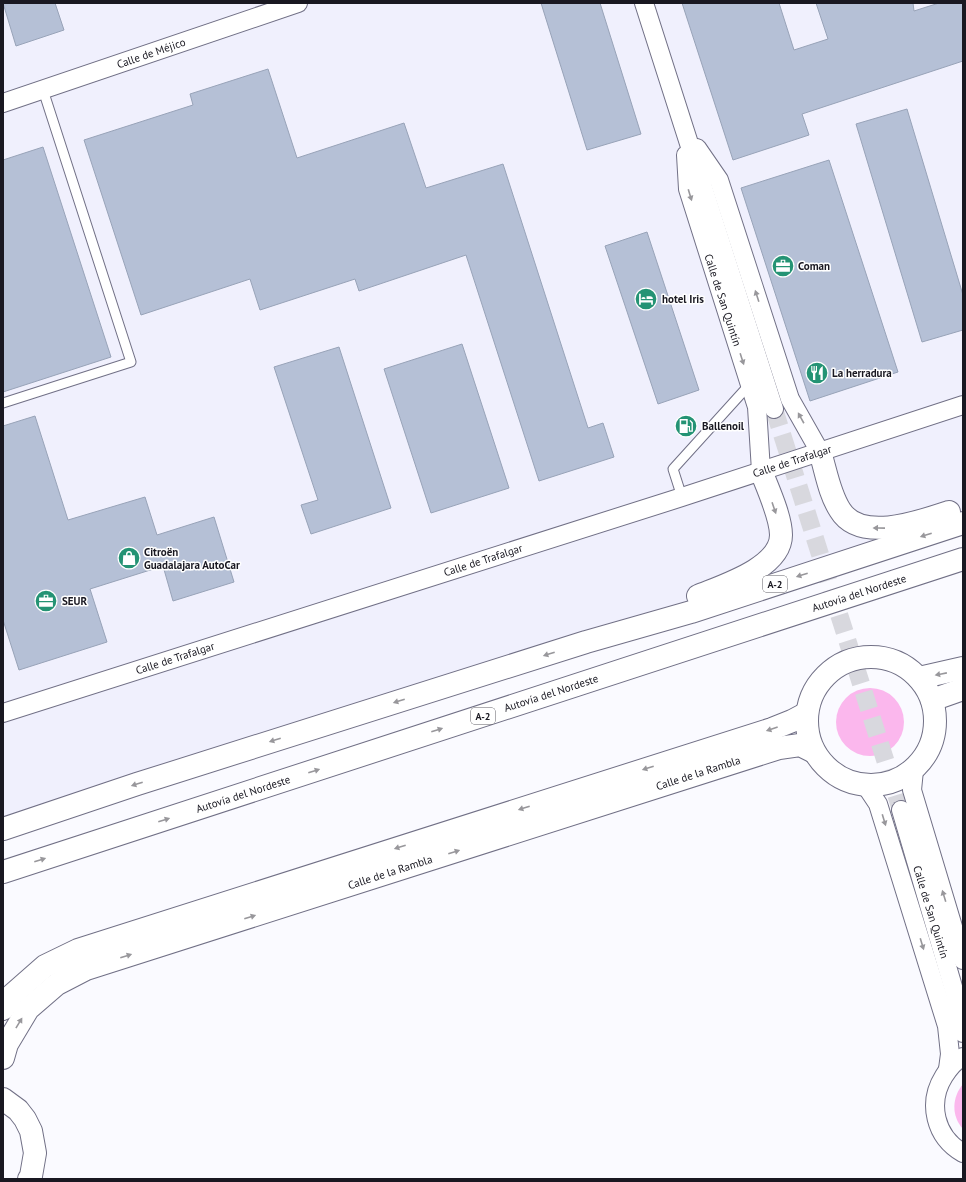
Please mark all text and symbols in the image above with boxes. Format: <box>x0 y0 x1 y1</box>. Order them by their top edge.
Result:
street label: Calle de Méjico <box>115 35 187 71</box>
one-way arrow <box>687 190 693 202</box>
street label: Calle de San Quintín <box>701 252 745 348</box>
office icon: Coman <box>770 253 796 279</box>
place label: Coman <box>798 259 830 273</box>
hotel icon: hotel Iris <box>633 286 659 312</box>
one-way arrow <box>754 290 760 302</box>
place label: hotel Iris <box>662 292 704 306</box>
one-way arrow <box>739 354 745 366</box>
restaurant icon: La herradura <box>804 360 830 386</box>
place label: La herradura <box>832 366 892 380</box>
one-way arrow <box>798 412 805 424</box>
fuel station icon: Ballenoil <box>673 413 699 439</box>
place label: Ballenoil <box>702 419 745 433</box>
street label: Calle de Trafalgar <box>751 442 833 480</box>
one-way arrow <box>771 502 777 514</box>
one-way arrow <box>873 524 885 531</box>
one-way arrow <box>920 532 932 538</box>
street label: Calle de Trafalgar <box>442 541 524 579</box>
shop icon: Citroën Guadalajara AutoCar <box>116 545 142 571</box>
place label: Citroën Guadalajara AutoCar <box>144 545 240 572</box>
street label: Autovía del Nordeste <box>810 571 908 615</box>
one-way arrow <box>796 573 808 579</box>
road number: A-2 <box>763 576 787 592</box>
office icon: SEUR <box>33 588 59 614</box>
place label: SEUR <box>62 594 87 608</box>
street label: Calle de Trafalgar <box>134 639 216 677</box>
one-way arrow <box>543 651 555 657</box>
street label: Autovía del Nordeste <box>502 671 600 715</box>
one-way arrow <box>935 671 947 677</box>
one-way arrow <box>392 698 404 704</box>
road number: A-2 <box>471 708 495 724</box>
one-way arrow <box>765 726 777 732</box>
one-way arrow <box>432 727 444 733</box>
one-way arrow <box>268 737 280 743</box>
street label: Calle de la Rambla <box>654 753 742 793</box>
one-way arrow <box>642 765 654 771</box>
one-way arrow <box>308 768 320 774</box>
street label: Autovía del Nordeste <box>194 772 292 816</box>
one-way arrow <box>131 781 143 787</box>
one-way arrow <box>518 805 530 811</box>
one-way arrow <box>881 814 887 826</box>
one-way arrow <box>158 817 170 823</box>
one-way arrow <box>394 844 406 850</box>
one-way arrow <box>448 848 460 854</box>
street label: Calle de la Rambla <box>346 852 434 892</box>
one-way arrow <box>34 857 46 863</box>
street label: Calle de San Quintín <box>910 864 952 960</box>
one-way arrow <box>941 889 947 901</box>
one-way arrow <box>244 914 256 920</box>
one-way arrow <box>919 939 925 951</box>
one-way arrow <box>120 953 132 959</box>
one-way arrow <box>16 1017 23 1029</box>

